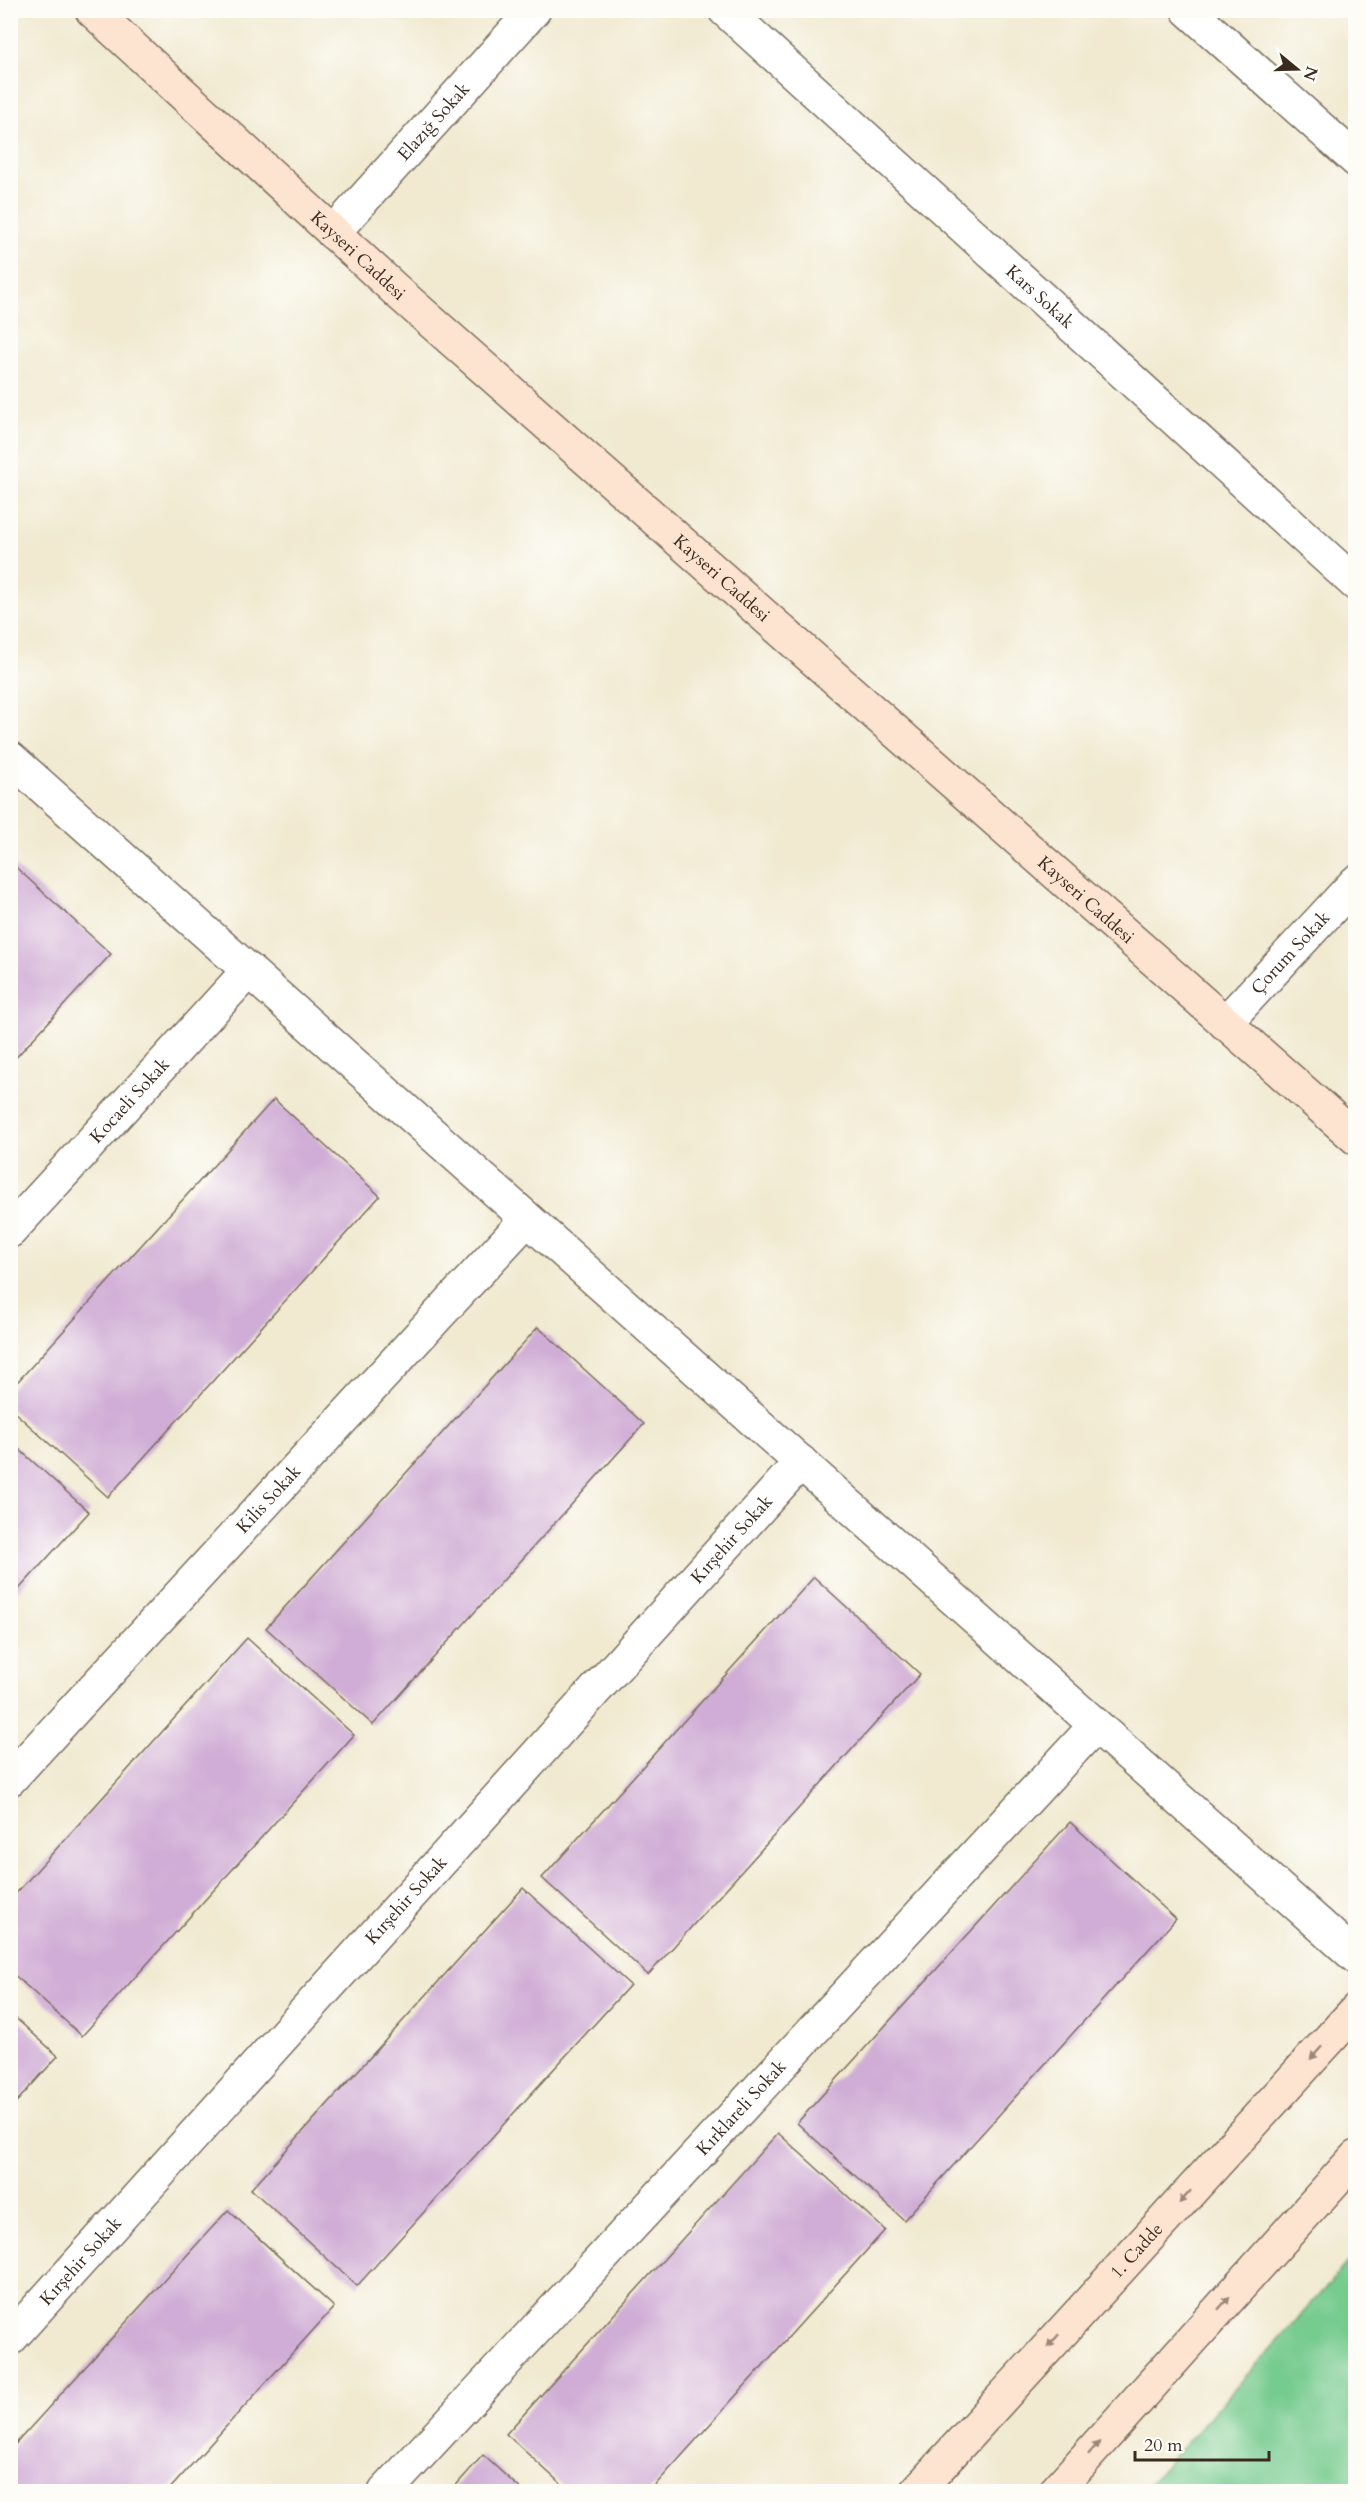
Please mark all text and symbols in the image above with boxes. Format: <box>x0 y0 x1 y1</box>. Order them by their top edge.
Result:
north arrow <box>1267 39 1327 99</box>
text: N <box>1298 63 1323 84</box>
street label: Elazığ Sokak <box>392 77 476 166</box>
street label: Kayseri Caddesi <box>305 205 411 306</box>
street label: Kars Sokak <box>1000 259 1080 335</box>
street label: Kayseri Caddesi <box>668 529 775 628</box>
street label: Kayseri Caddesi <box>1032 850 1139 950</box>
street label: Çorum Sokak <box>1246 905 1336 1000</box>
street label: Kocaeli Sokak <box>84 1052 176 1149</box>
street label: Kilis Sokak <box>231 1459 307 1539</box>
street label: Kırşehir Sokak <box>685 1490 779 1589</box>
street label: Kırşehir Sokak <box>360 1850 453 1950</box>
one-way arrow <box>1309 2046 1323 2061</box>
street label: Kırklareli Sokak <box>691 2054 793 2161</box>
one-way arrow <box>1178 2190 1192 2205</box>
street label: Kırşehir Sokak <box>34 2211 128 2311</box>
street label: 1. Cadde <box>1105 2217 1169 2284</box>
one-way arrow <box>1217 2296 1230 2311</box>
one-way arrow <box>1046 2334 1060 2349</box>
scale bar <box>1135 2424 1268 2462</box>
text: 20 m <box>1144 2433 1183 2458</box>
one-way arrow <box>1087 2441 1100 2456</box>

